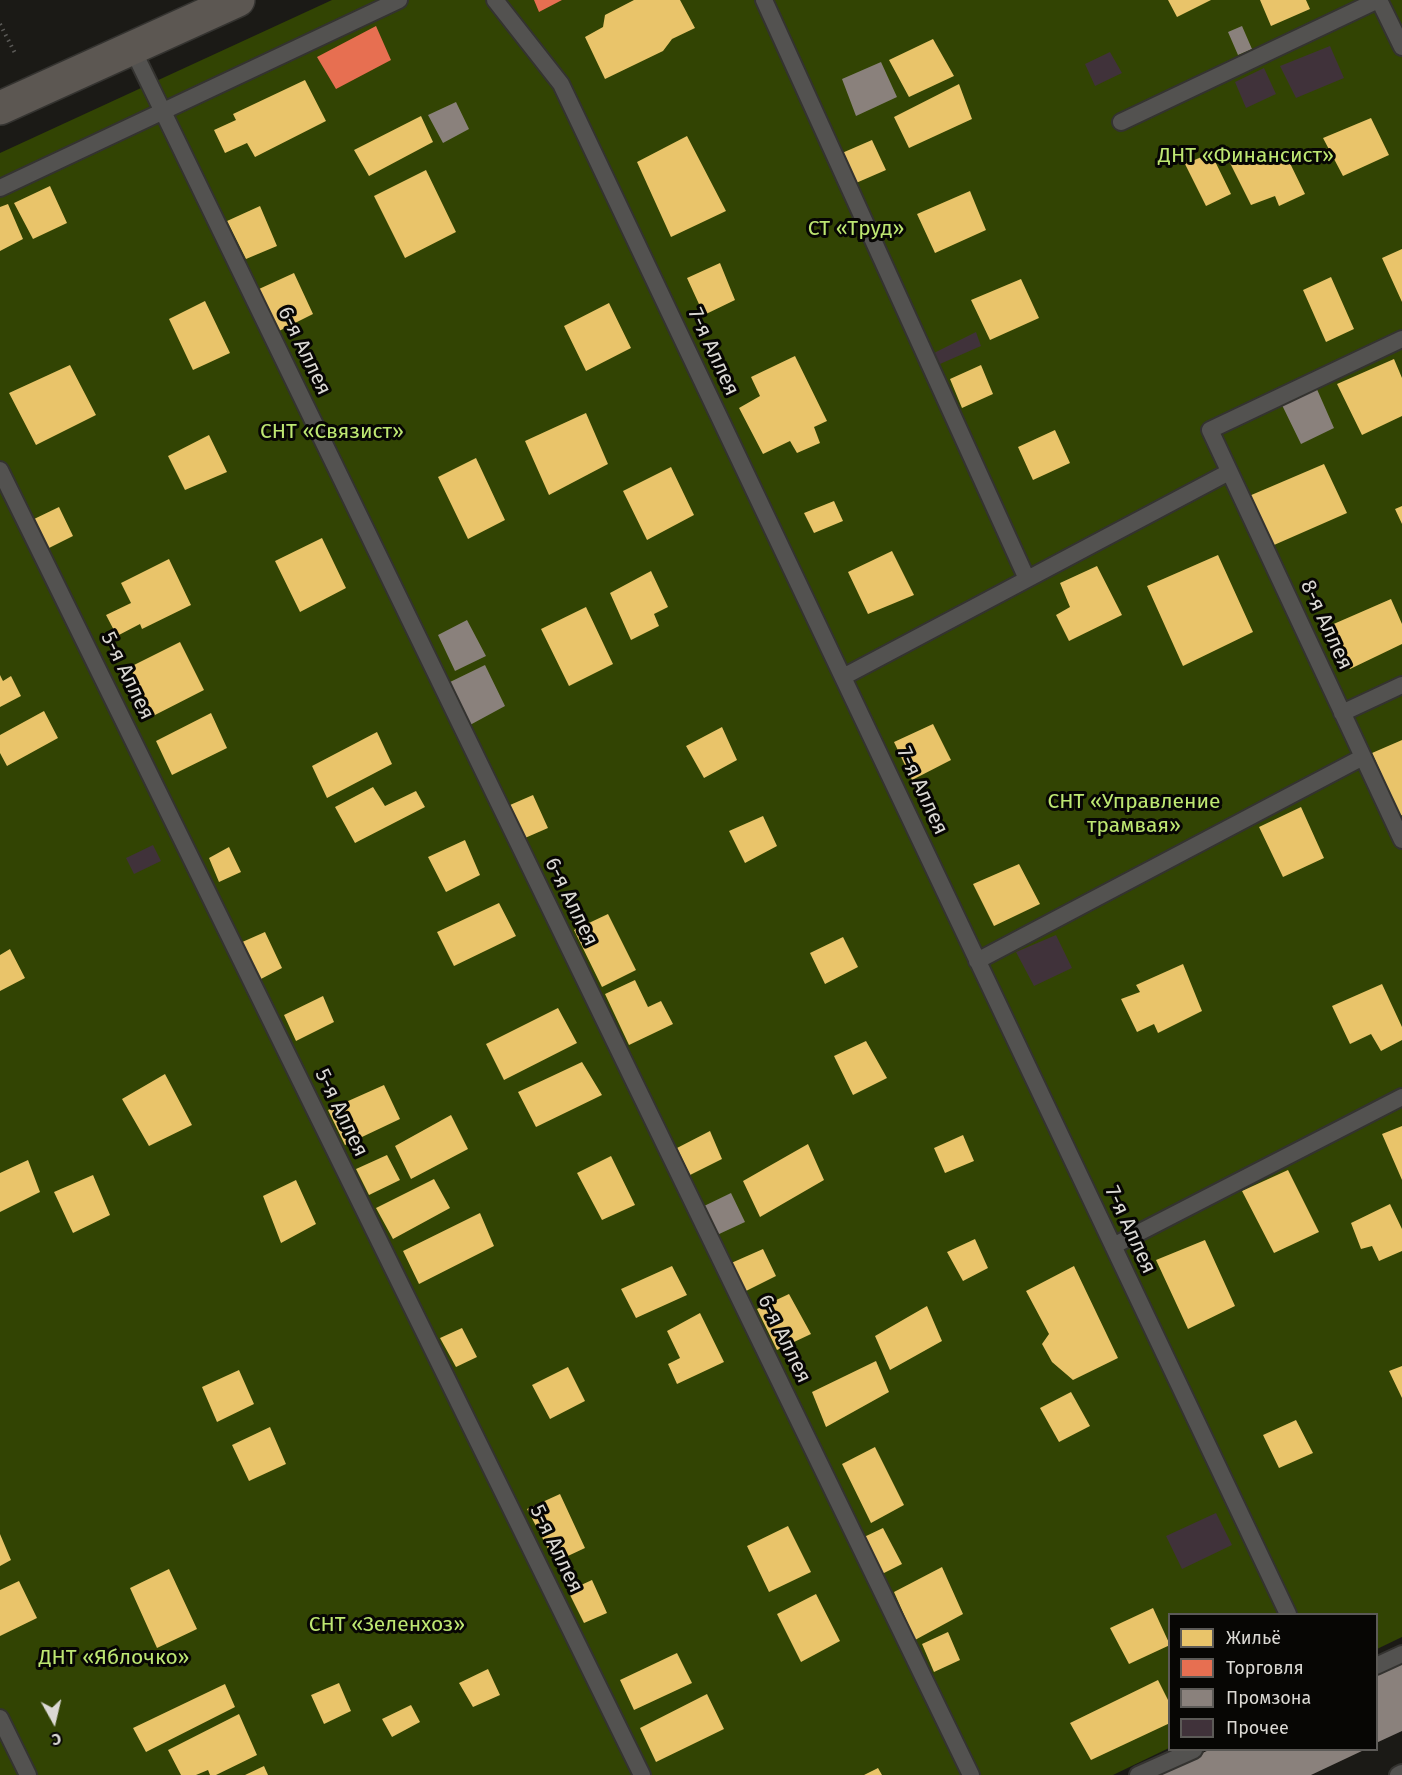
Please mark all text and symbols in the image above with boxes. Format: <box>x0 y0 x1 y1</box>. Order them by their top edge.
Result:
park label: ДНТ «Финансист» <box>1158 143 1334 169</box>
park label: СТ «Труд» <box>808 216 904 242</box>
street label: 6-я Аллея <box>272 303 336 399</box>
street label: 7-я Аллея <box>682 304 744 400</box>
park label: СНТ «Связист» <box>260 419 404 445</box>
street label: 8-я Аллея <box>1294 576 1358 674</box>
street label: 5-я Аллея <box>95 628 159 724</box>
street label: 7-я Аллея <box>891 743 953 839</box>
park label: СНТ «Управление трамвая» <box>1048 789 1220 839</box>
street label: 6-я Аллея <box>539 854 603 950</box>
street label: 5-я Аллея <box>309 1065 373 1161</box>
street label: 7-я Аллея <box>1099 1182 1161 1278</box>
street label: 6-я Аллея <box>752 1291 816 1387</box>
street label: 5-я Аллея <box>524 1501 588 1597</box>
park label: СНТ «Зеленхоз» <box>309 1612 465 1638</box>
legend <box>1168 1613 1378 1751</box>
text: Жильё <box>1226 1627 1281 1649</box>
park label: ДНТ «Яблочко» <box>39 1645 189 1671</box>
text: Торговля <box>1226 1657 1304 1679</box>
text: Промзона <box>1226 1687 1311 1709</box>
north arrow <box>24 1691 84 1751</box>
text: Прочее <box>1226 1717 1289 1739</box>
text: С <box>51 1729 62 1749</box>

